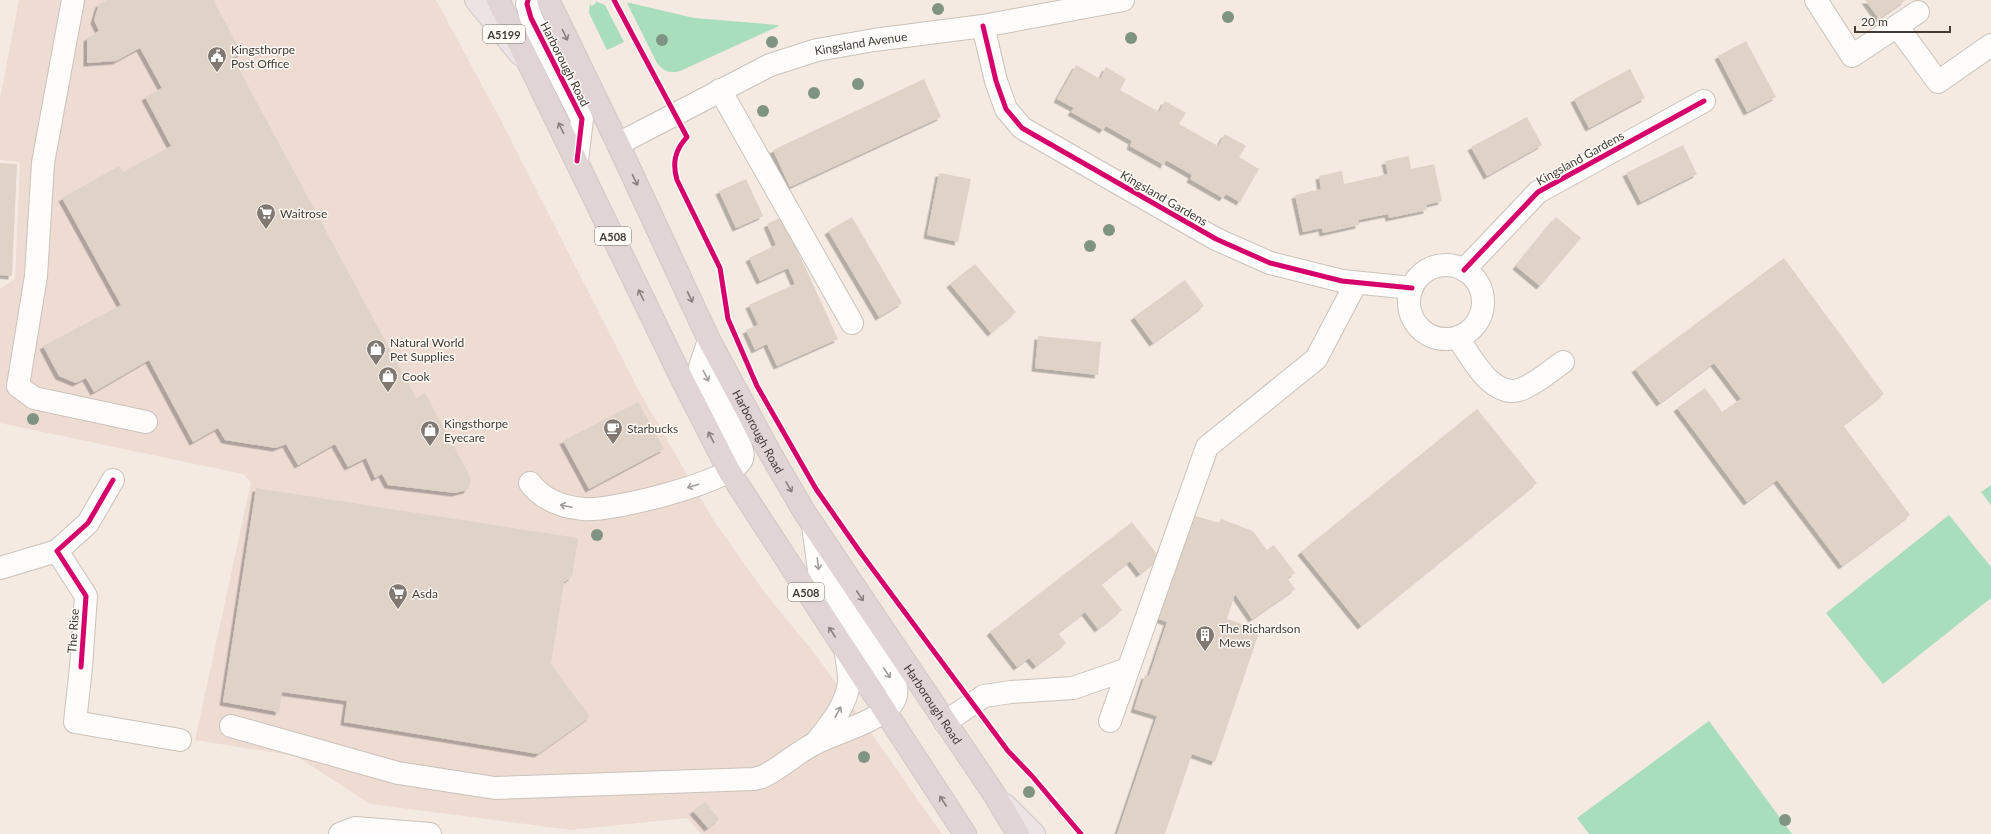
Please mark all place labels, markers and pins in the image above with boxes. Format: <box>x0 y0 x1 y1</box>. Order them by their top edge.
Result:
place label: Kingsthorpe Post Office <box>231 42 295 71</box>
public building icon: Kingsthorpe Post Office <box>206 45 228 73</box>
supermarket icon: Waitrose <box>255 202 277 230</box>
place label: Waitrose <box>280 206 327 221</box>
place label: Natural World Pet Supplies <box>390 335 464 364</box>
shop icon: Natural World Pet Supplies <box>365 338 387 366</box>
shop icon: Cook <box>377 365 399 393</box>
place label: Cook <box>402 369 431 384</box>
place label: Kingsthorpe Eyecare <box>444 416 508 445</box>
cafe icon: Starbucks <box>602 417 624 445</box>
shop icon: Kingsthorpe Eyecare <box>419 419 441 447</box>
place label: Starbucks <box>627 421 678 436</box>
supermarket icon: Asda <box>387 582 409 610</box>
place label: Asda <box>412 586 438 601</box>
place label: The Richardson Mews <box>1219 621 1300 650</box>
building icon: The Richardson Mews <box>1194 624 1216 652</box>

